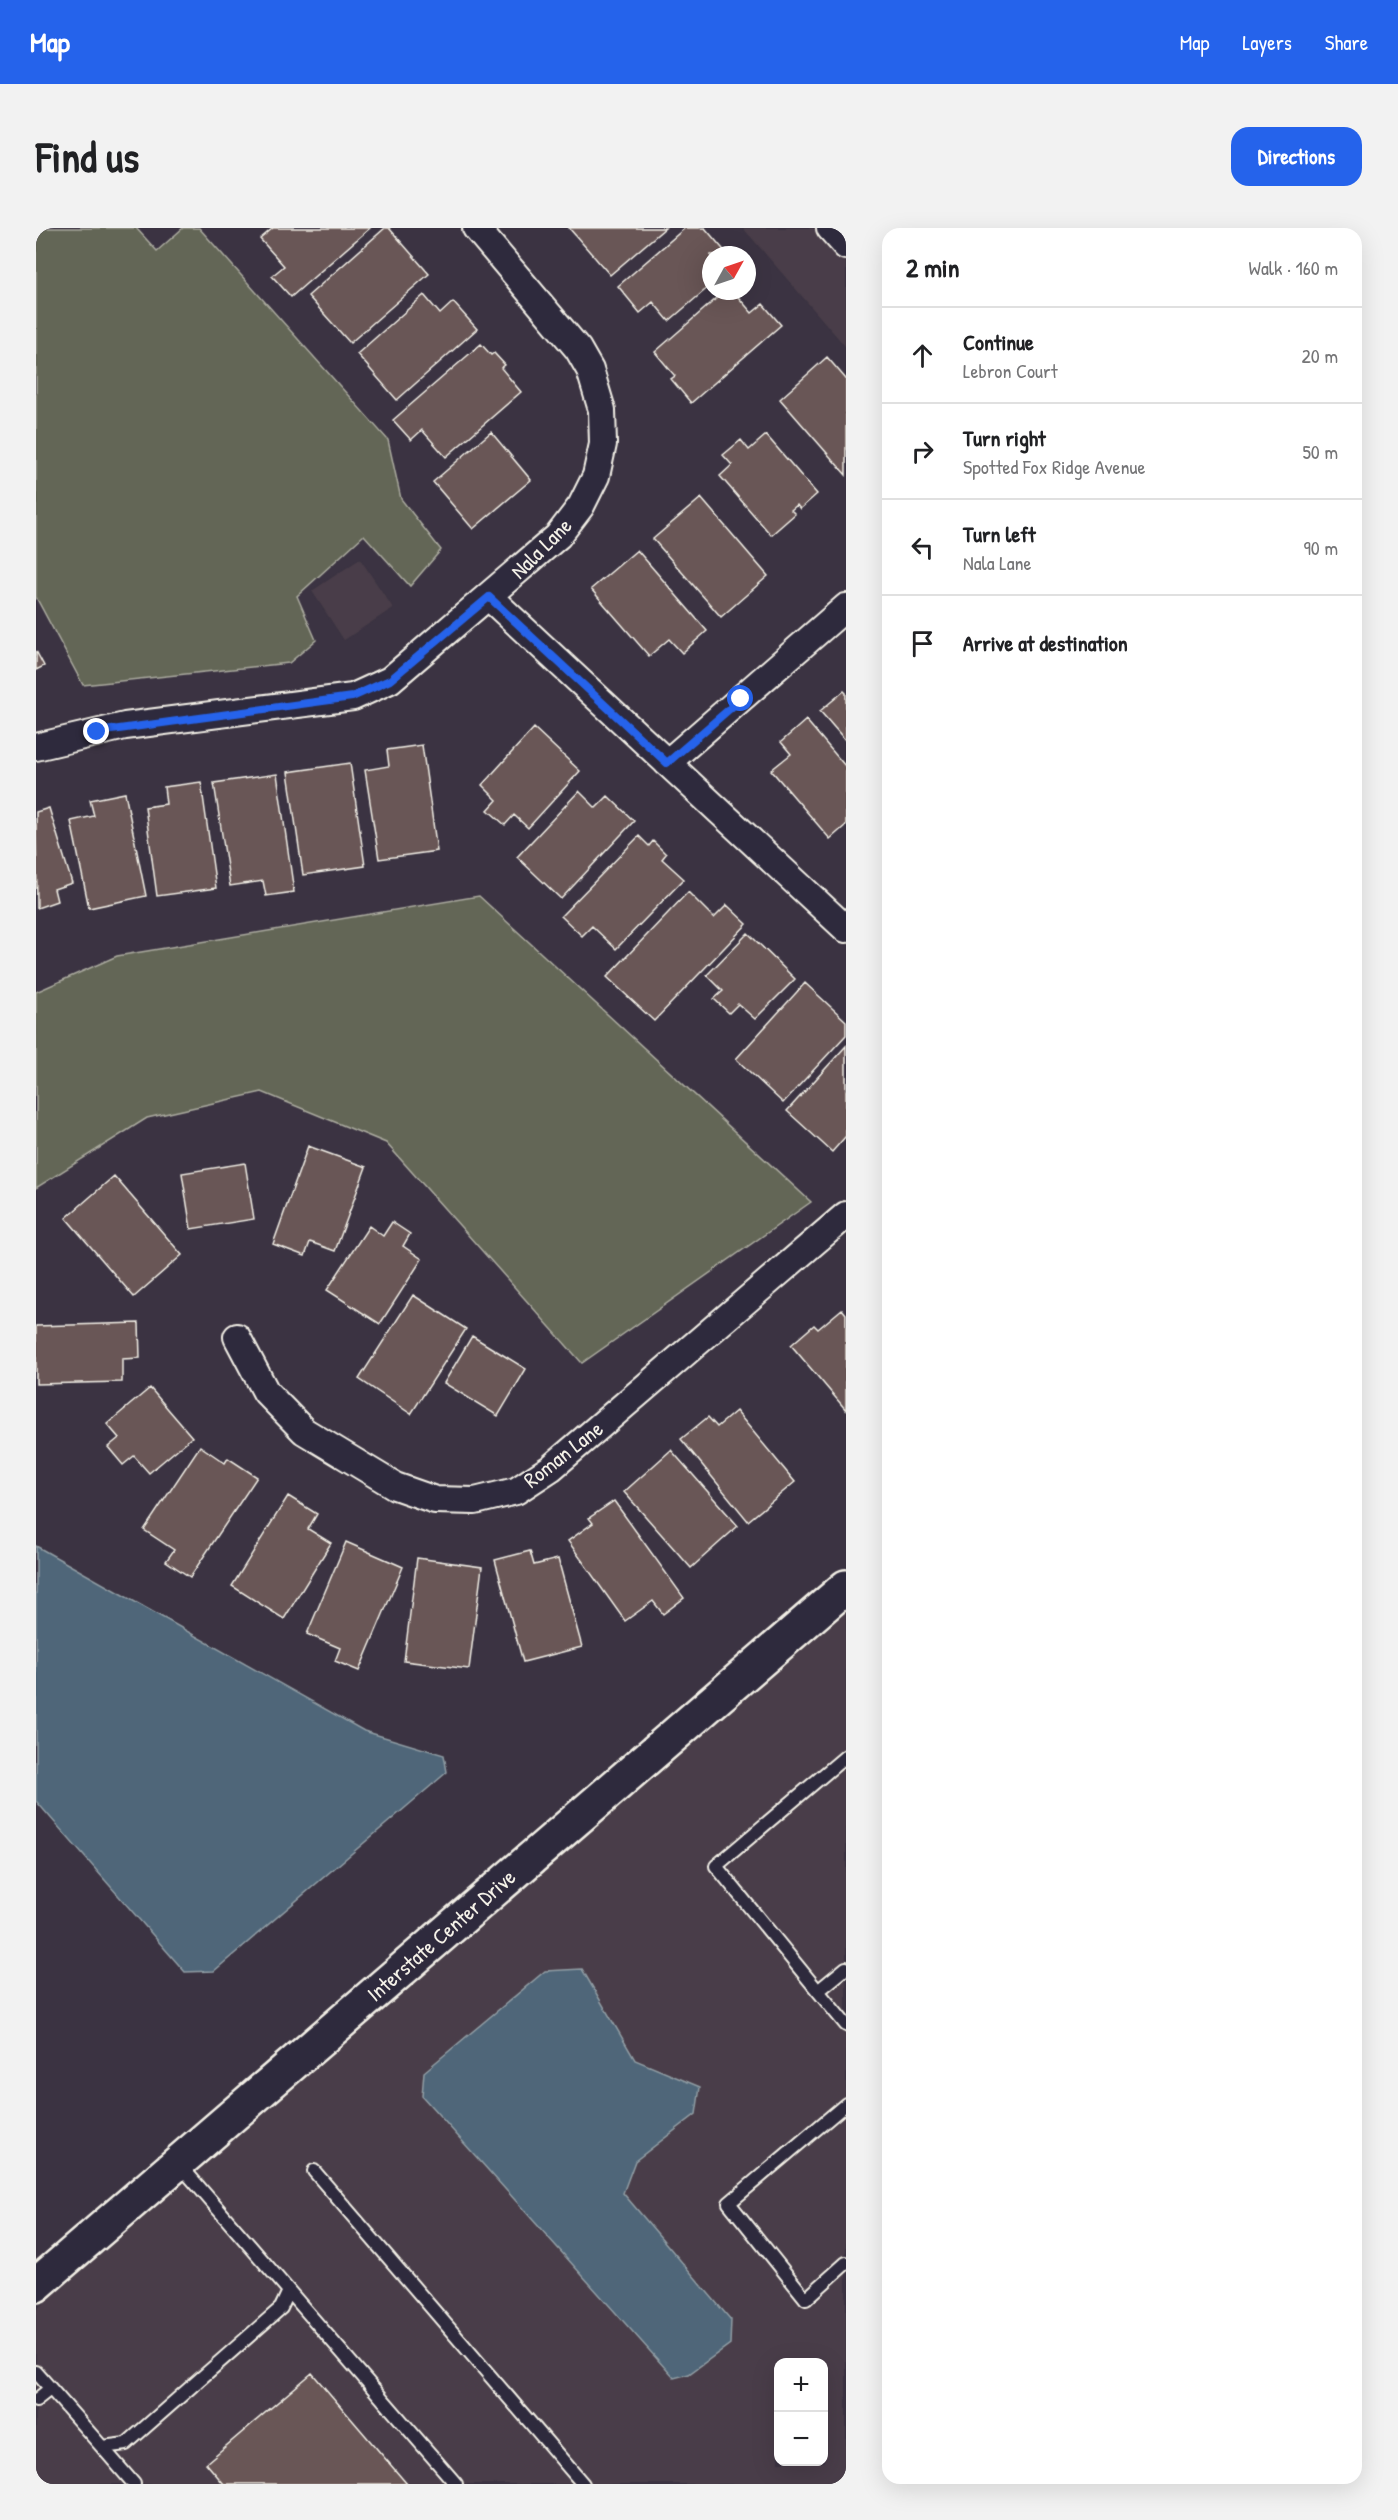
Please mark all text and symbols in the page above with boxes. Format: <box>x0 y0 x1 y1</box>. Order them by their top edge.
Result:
text: Map <box>30 23 70 61</box>
text: Map <box>1180 28 1209 57</box>
text: Layers <box>1242 28 1292 57</box>
text: Share <box>1325 28 1368 57</box>
button: Directions <box>1231 127 1362 186</box>
text: Find us <box>36 128 139 185</box>
north arrow <box>702 246 756 300</box>
text: 2 min <box>906 250 959 285</box>
text: Walk · 160 m <box>1249 254 1338 281</box>
text: Continue <box>963 327 1034 357</box>
icon: ahead <box>906 339 939 372</box>
text: 20 m <box>1301 342 1338 369</box>
text: Lebron Court <box>963 357 1058 384</box>
text: Turn right <box>963 423 1046 453</box>
icon: right <box>906 435 939 468</box>
text: 50 m <box>1302 438 1338 465</box>
text: Spotted Fox Ridge Avenue <box>963 453 1146 480</box>
street label: Nala Lane <box>504 511 578 585</box>
text: Turn left <box>963 519 1036 549</box>
icon: left <box>906 531 939 564</box>
text: 90 m <box>1304 534 1338 561</box>
text: Nala Lane <box>963 549 1032 576</box>
icon: arrive <box>906 627 939 660</box>
text: Arrive at destination <box>963 628 1128 658</box>
route start <box>727 685 753 711</box>
route end <box>83 718 109 744</box>
street label: Roman Lane <box>517 1413 609 1494</box>
street label: Interstate Center Drive <box>360 1862 522 2008</box>
map controls <box>774 2358 828 2466</box>
button: + <box>774 2358 828 2412</box>
button: − <box>774 2412 828 2466</box>

